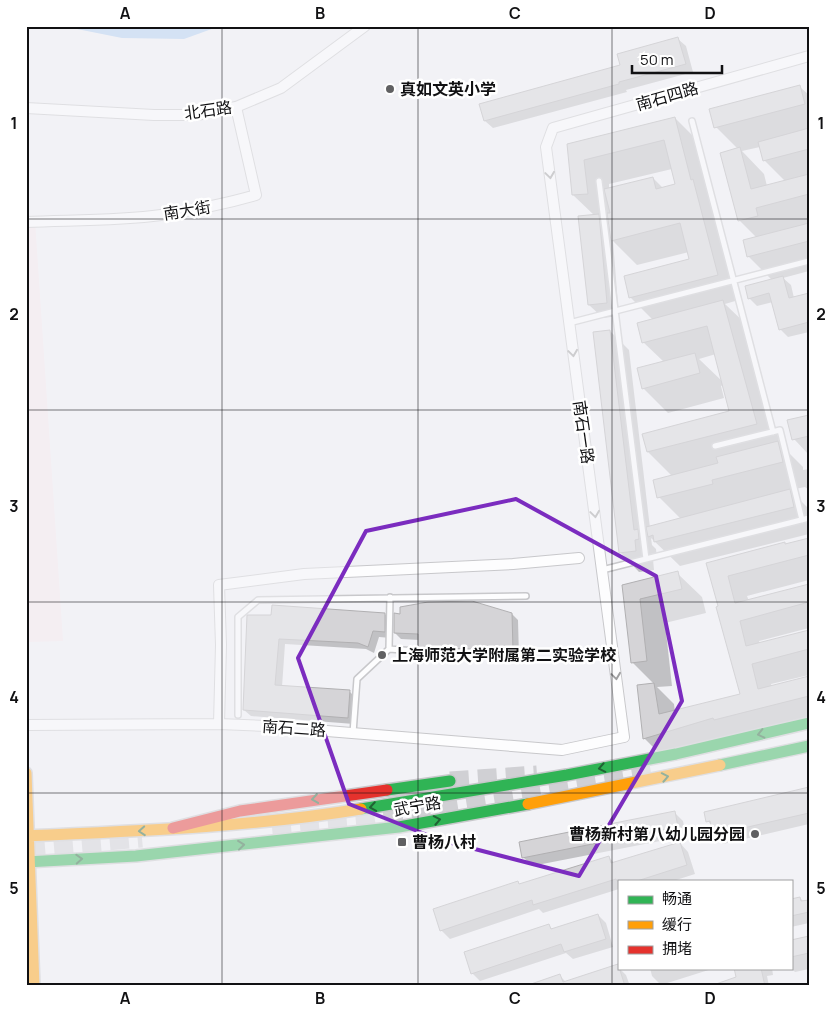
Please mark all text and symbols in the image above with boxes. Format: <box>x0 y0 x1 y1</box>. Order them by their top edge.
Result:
text: A <box>120 2 131 24</box>
text: B <box>315 2 325 24</box>
text: C <box>509 2 521 24</box>
text: D <box>704 2 716 24</box>
scale bar <box>632 42 722 74</box>
text: 50 m <box>640 49 674 70</box>
street label: 南石四路 <box>633 77 701 115</box>
place label: 真如文英小学 <box>400 78 496 100</box>
marker: 真如文英小学 <box>384 83 396 95</box>
street label: 北石路 <box>183 96 233 124</box>
text: 1 <box>10 112 18 134</box>
text: 1 <box>817 112 825 134</box>
one-way arrow <box>544 171 555 179</box>
street label: 南大街 <box>162 195 212 225</box>
text: 2 <box>9 303 19 325</box>
text: 2 <box>816 303 826 325</box>
one-way arrow <box>568 349 578 358</box>
street label: 南石一路 <box>569 399 599 465</box>
text: 3 <box>9 495 19 517</box>
text: 3 <box>816 495 826 517</box>
one-way arrow <box>589 511 600 519</box>
place label: 上海师范大学附属第二实验学校 <box>392 644 617 666</box>
marker: 上海师范大学附属第二实验学校 <box>376 649 388 661</box>
one-way arrow <box>610 672 621 680</box>
text: 4 <box>9 686 19 708</box>
text: 4 <box>816 686 826 708</box>
street label: 南石二路 <box>261 715 327 741</box>
one-way arrow <box>757 728 766 739</box>
one-way arrow <box>598 763 607 773</box>
one-way arrow <box>661 773 670 783</box>
street label: 武宁路 <box>391 791 443 821</box>
one-way arrow <box>311 793 319 804</box>
one-way arrow <box>369 801 377 811</box>
one-way arrow <box>432 815 441 825</box>
place label: 曹杨新村第八幼儿园分园 <box>569 823 745 845</box>
one-way arrow <box>138 825 146 836</box>
marker: 曹杨新村第八幼儿园分园 <box>749 828 761 840</box>
place label: 曹杨八村 <box>412 831 476 853</box>
marker: 曹杨八村 <box>396 836 408 848</box>
one-way arrow <box>237 840 245 851</box>
one-way arrow <box>75 854 83 865</box>
text: 5 <box>9 877 19 899</box>
text: 5 <box>816 877 826 899</box>
legend <box>618 880 792 970</box>
text: 畅通 <box>662 888 692 909</box>
text: 缓行 <box>662 914 692 935</box>
text: 拥堵 <box>662 938 692 959</box>
text: A <box>120 987 131 1009</box>
text: B <box>315 987 325 1009</box>
text: C <box>509 987 521 1009</box>
text: D <box>704 987 716 1009</box>

